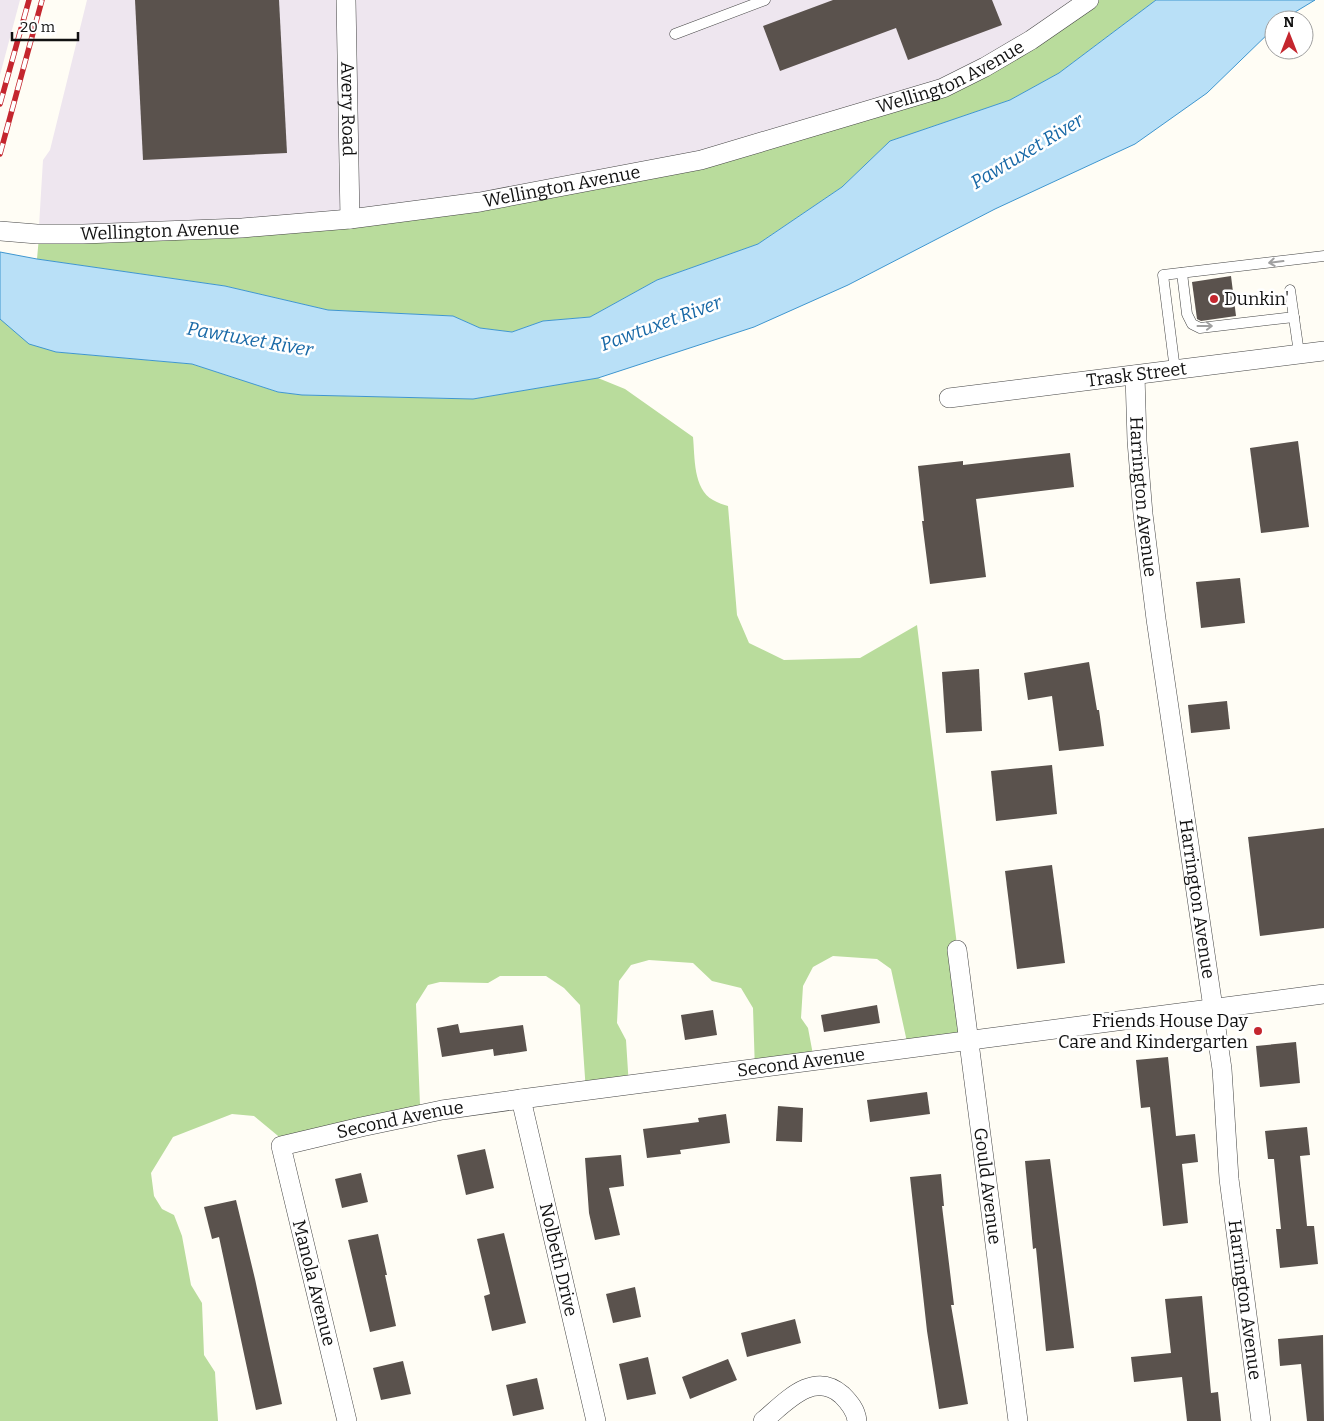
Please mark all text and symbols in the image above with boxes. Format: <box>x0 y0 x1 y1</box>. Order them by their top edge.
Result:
scale bar <box>12 10 79 42</box>
north arrow <box>1264 10 1314 60</box>
text: N <box>1284 14 1295 31</box>
text: 20 m <box>20 18 56 36</box>
street label: Wellington Avenue <box>874 36 1028 118</box>
street label: Avery Road <box>336 61 360 157</box>
water label: Pawtuxet River <box>966 108 1089 194</box>
street label: Wellington Avenue <box>482 161 642 212</box>
street label: Wellington Avenue <box>80 217 240 245</box>
one-way arrow <box>1268 257 1284 267</box>
place label: Dunkin' <box>1224 288 1289 310</box>
water label: Pawtuxet River <box>597 290 726 356</box>
marker: Dunkin' <box>1208 293 1220 305</box>
water label: Pawtuxet River <box>185 317 316 362</box>
one-way arrow <box>1197 321 1213 331</box>
street label: Trask Street <box>1085 357 1188 392</box>
street label: Harrington Avenue <box>1125 416 1162 578</box>
street label: Harrington Avenue <box>1174 818 1220 980</box>
place label: Friends House Day Care and Kindergarten <box>1058 1010 1249 1053</box>
marker: Friends House Day Care and Kindergarten <box>1252 1025 1264 1037</box>
street label: Second Avenue <box>736 1043 866 1082</box>
street label: Second Avenue <box>335 1096 465 1143</box>
street label: Gould Avenue <box>969 1126 1006 1246</box>
street label: Nolbeth Drive <box>535 1201 582 1318</box>
street label: Manola Avenue <box>288 1218 340 1348</box>
street label: Harrington Avenue <box>1224 1219 1266 1381</box>

